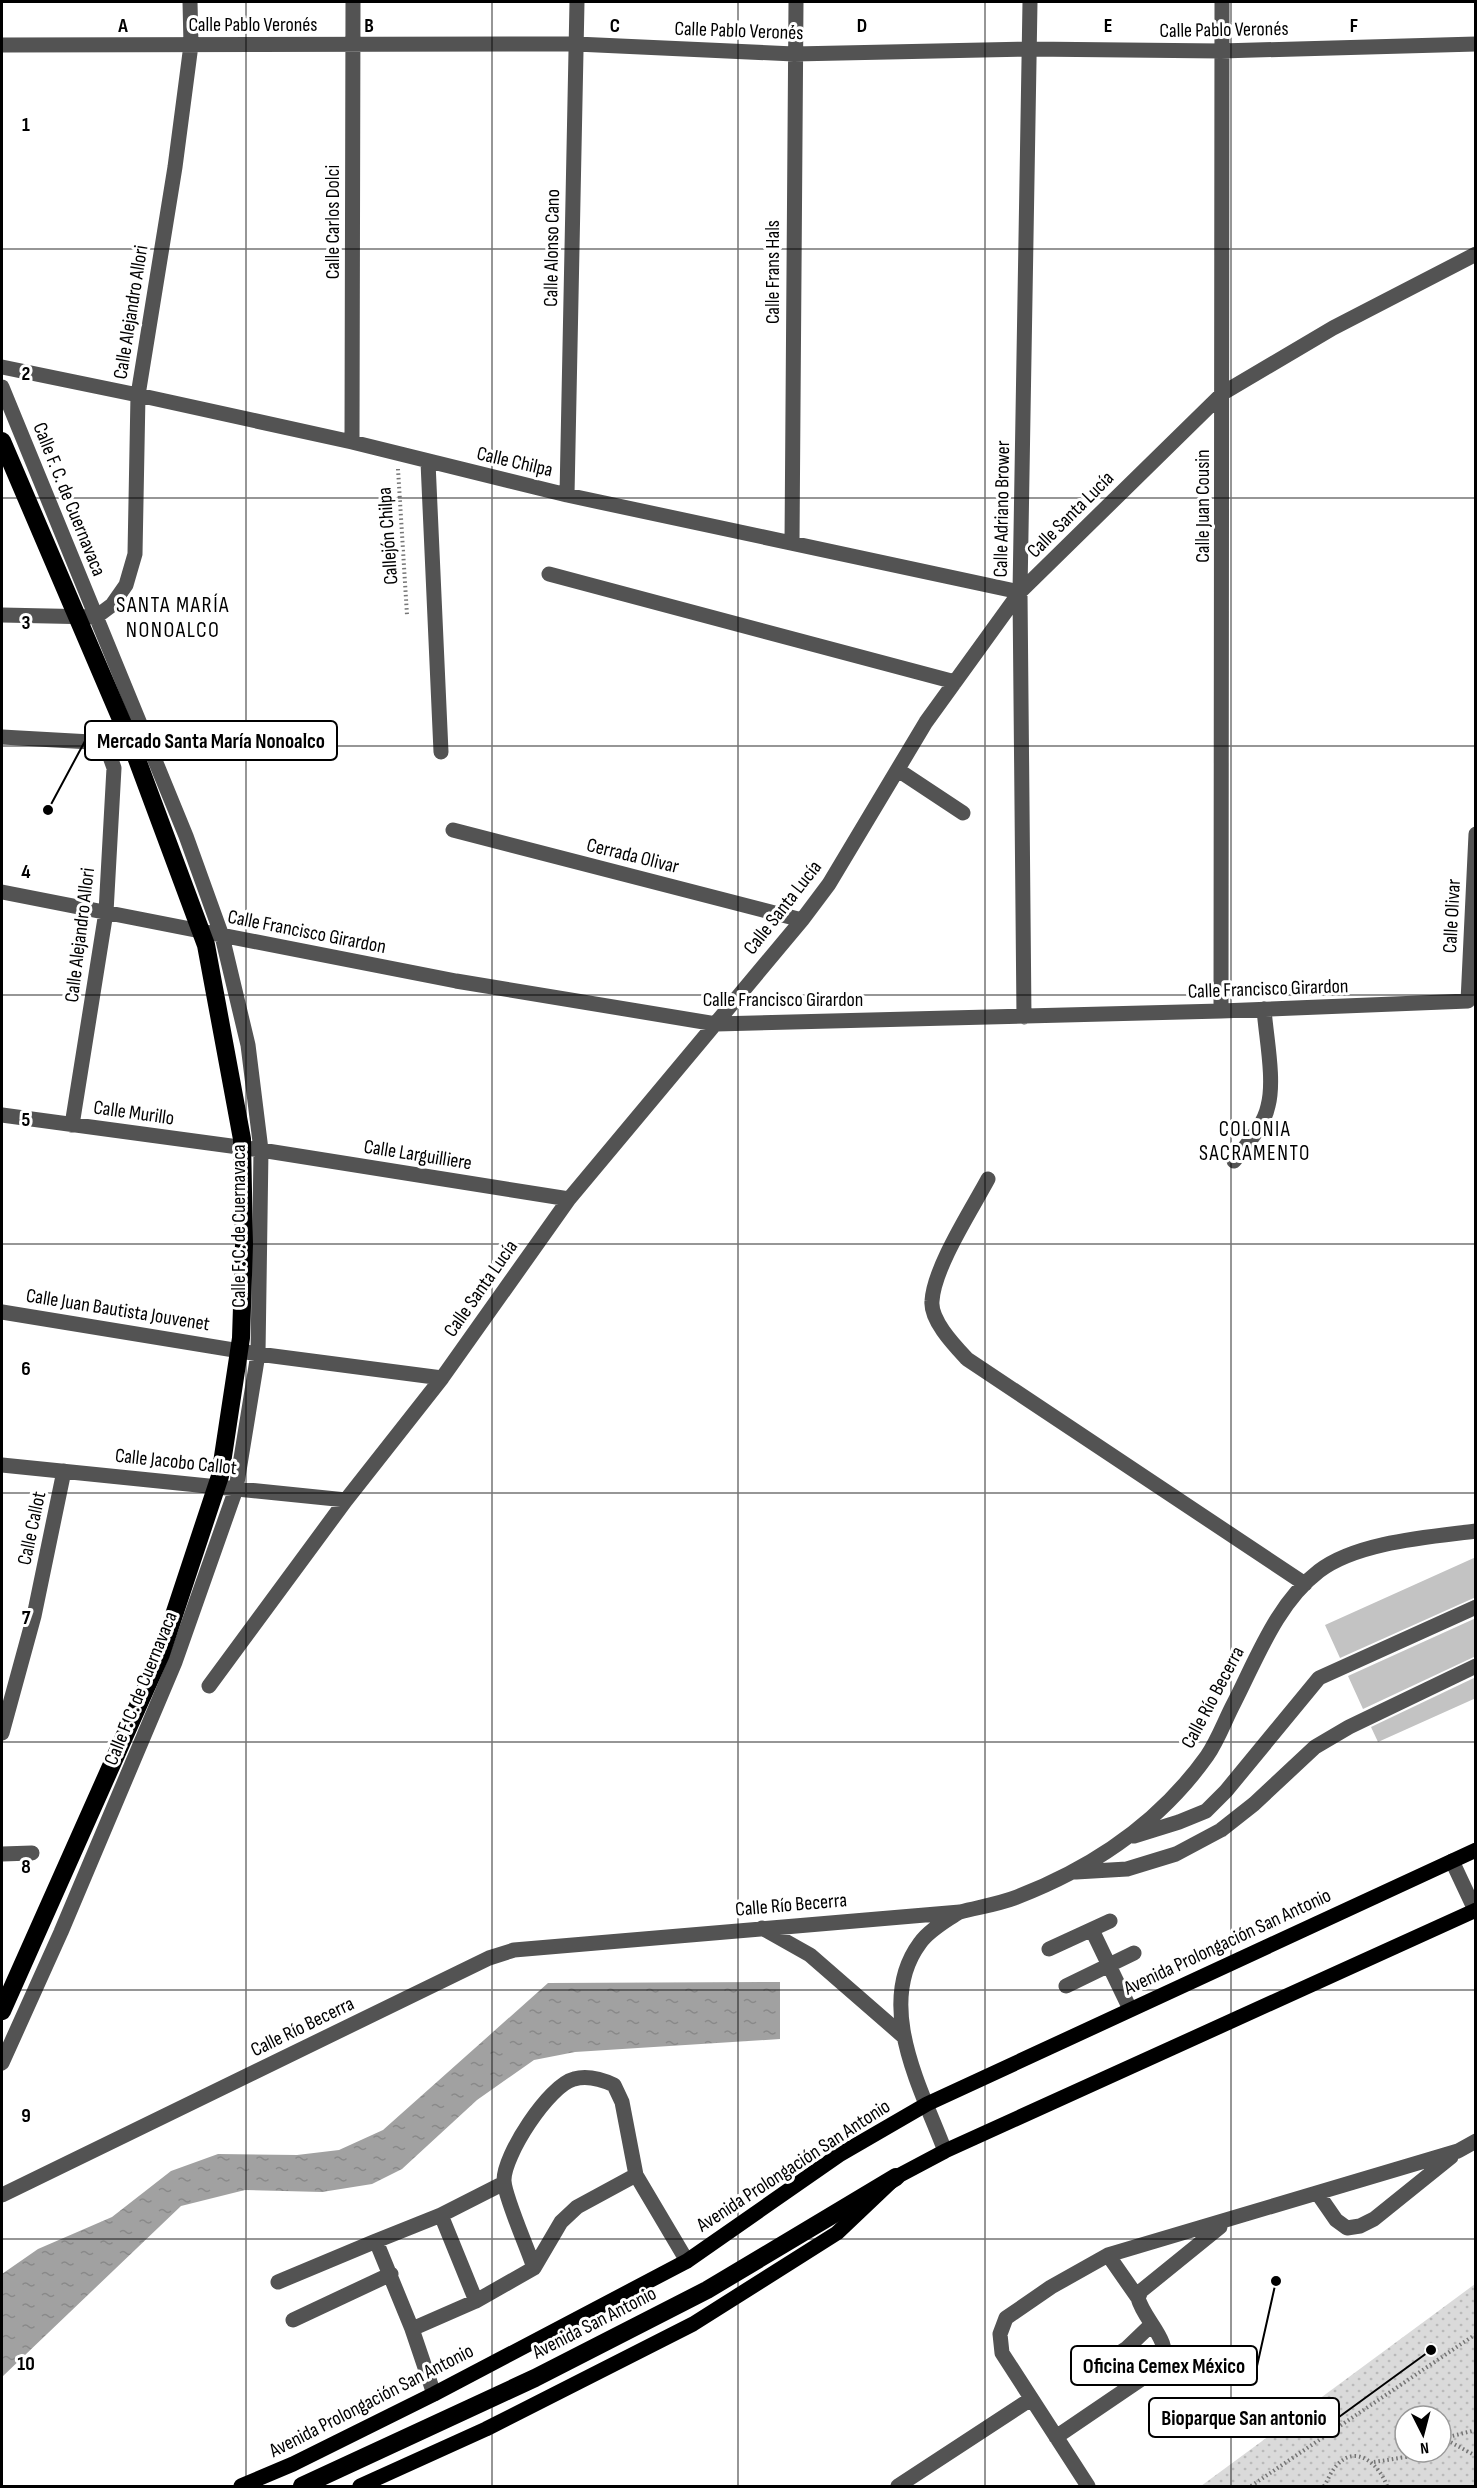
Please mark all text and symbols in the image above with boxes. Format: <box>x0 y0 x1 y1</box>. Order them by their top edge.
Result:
street label: Calle Pablo Veronés <box>188 13 318 37</box>
text: A <box>117 14 128 38</box>
text: B <box>364 14 374 38</box>
text: C <box>610 14 620 38</box>
text: D <box>857 14 867 38</box>
text: E <box>1104 14 1112 38</box>
text: F <box>1350 14 1358 38</box>
street label: Calle Pablo Veronés <box>674 17 804 45</box>
street label: Calle Pablo Veronés <box>1159 17 1289 43</box>
text: 1 <box>22 113 30 137</box>
street label: Calle Carlos Dolci <box>321 165 345 279</box>
street label: Calle Alonso Cano <box>539 189 565 307</box>
street label: Calle Frans Hals <box>761 220 785 324</box>
street label: Calle Alejandro Allori <box>109 243 153 381</box>
text: 2 <box>22 362 30 386</box>
street label: Calle F. C. de Cuernavaca <box>27 419 111 580</box>
street label: Calle Adriano Brower <box>989 440 1015 578</box>
street label: Calle Chilpa <box>474 442 555 482</box>
street label: Calle Juan Cousin <box>1191 449 1215 563</box>
street label: Calle Santa Lucía <box>1022 466 1119 563</box>
street label: Callejón Chilpa <box>373 486 403 586</box>
district label: SANTA MARÍA NONOALCO <box>116 592 230 644</box>
text: 3 <box>22 611 31 635</box>
callout: Mercado Santa María Nonoalco <box>85 721 337 760</box>
text: Mercado Santa María Nonoalco <box>97 729 325 754</box>
street label: Cerrada Olivar <box>584 833 682 879</box>
street label: Calle Santa Lucía <box>739 856 827 959</box>
text: 4 <box>21 860 31 884</box>
street label: Calle Alejandro Allori <box>60 866 100 1004</box>
street label: Calle Olivar <box>1438 878 1466 954</box>
street label: Calle Francisco Girardon <box>226 905 388 959</box>
street label: Calle Francisco Girardon <box>1187 974 1349 1004</box>
street label: Calle Francisco Girardon <box>703 988 863 1012</box>
street label: Calle Murillo <box>92 1095 176 1131</box>
text: 5 <box>22 1108 31 1132</box>
district label: COLONIA SACRAMENTO <box>1199 1117 1311 1166</box>
street label: Calle Larguilliere <box>362 1135 474 1175</box>
street label: Calle F. C. de Cuernavaca <box>227 1144 251 1308</box>
street label: Calle Santa Lucía <box>439 1236 523 1342</box>
street label: Calle Juan Bautista Jouvenet <box>24 1284 211 1336</box>
text: 6 <box>21 1357 31 1381</box>
street label: Calle Jacobo Callot <box>114 1444 238 1480</box>
street label: Calle Callot <box>12 1489 51 1567</box>
text: 7 <box>22 1606 31 1630</box>
street label: Calle F. C. de Cuernavaca <box>99 1608 183 1769</box>
street label: Calle Río Becerra <box>1176 1642 1250 1753</box>
text: 8 <box>21 1855 31 1879</box>
street label: Avenida Prolongación San Antonio <box>1119 1883 1335 2001</box>
street label: Calle Río Becerra <box>734 1888 848 1922</box>
street label: Calle Río Becerra <box>247 1992 358 2062</box>
street label: Avenida Prolongación San Antonio <box>691 2094 895 2238</box>
text: 9 <box>21 2104 31 2128</box>
street label: Avenida San Antonio <box>528 2281 660 2365</box>
street label: Avenida Prolongación San Antonio <box>265 2339 478 2463</box>
callout: Oficina Cemex México <box>1071 2346 1257 2385</box>
text: 10 <box>17 2352 35 2376</box>
text: Oficina Cemex México <box>1083 2354 1245 2379</box>
callout: Bioparque San antonio <box>1149 2398 1339 2437</box>
north arrow <box>1393 2404 1453 2464</box>
text: Bioparque San antonio <box>1161 2406 1327 2431</box>
text: N <box>1419 2438 1430 2457</box>

